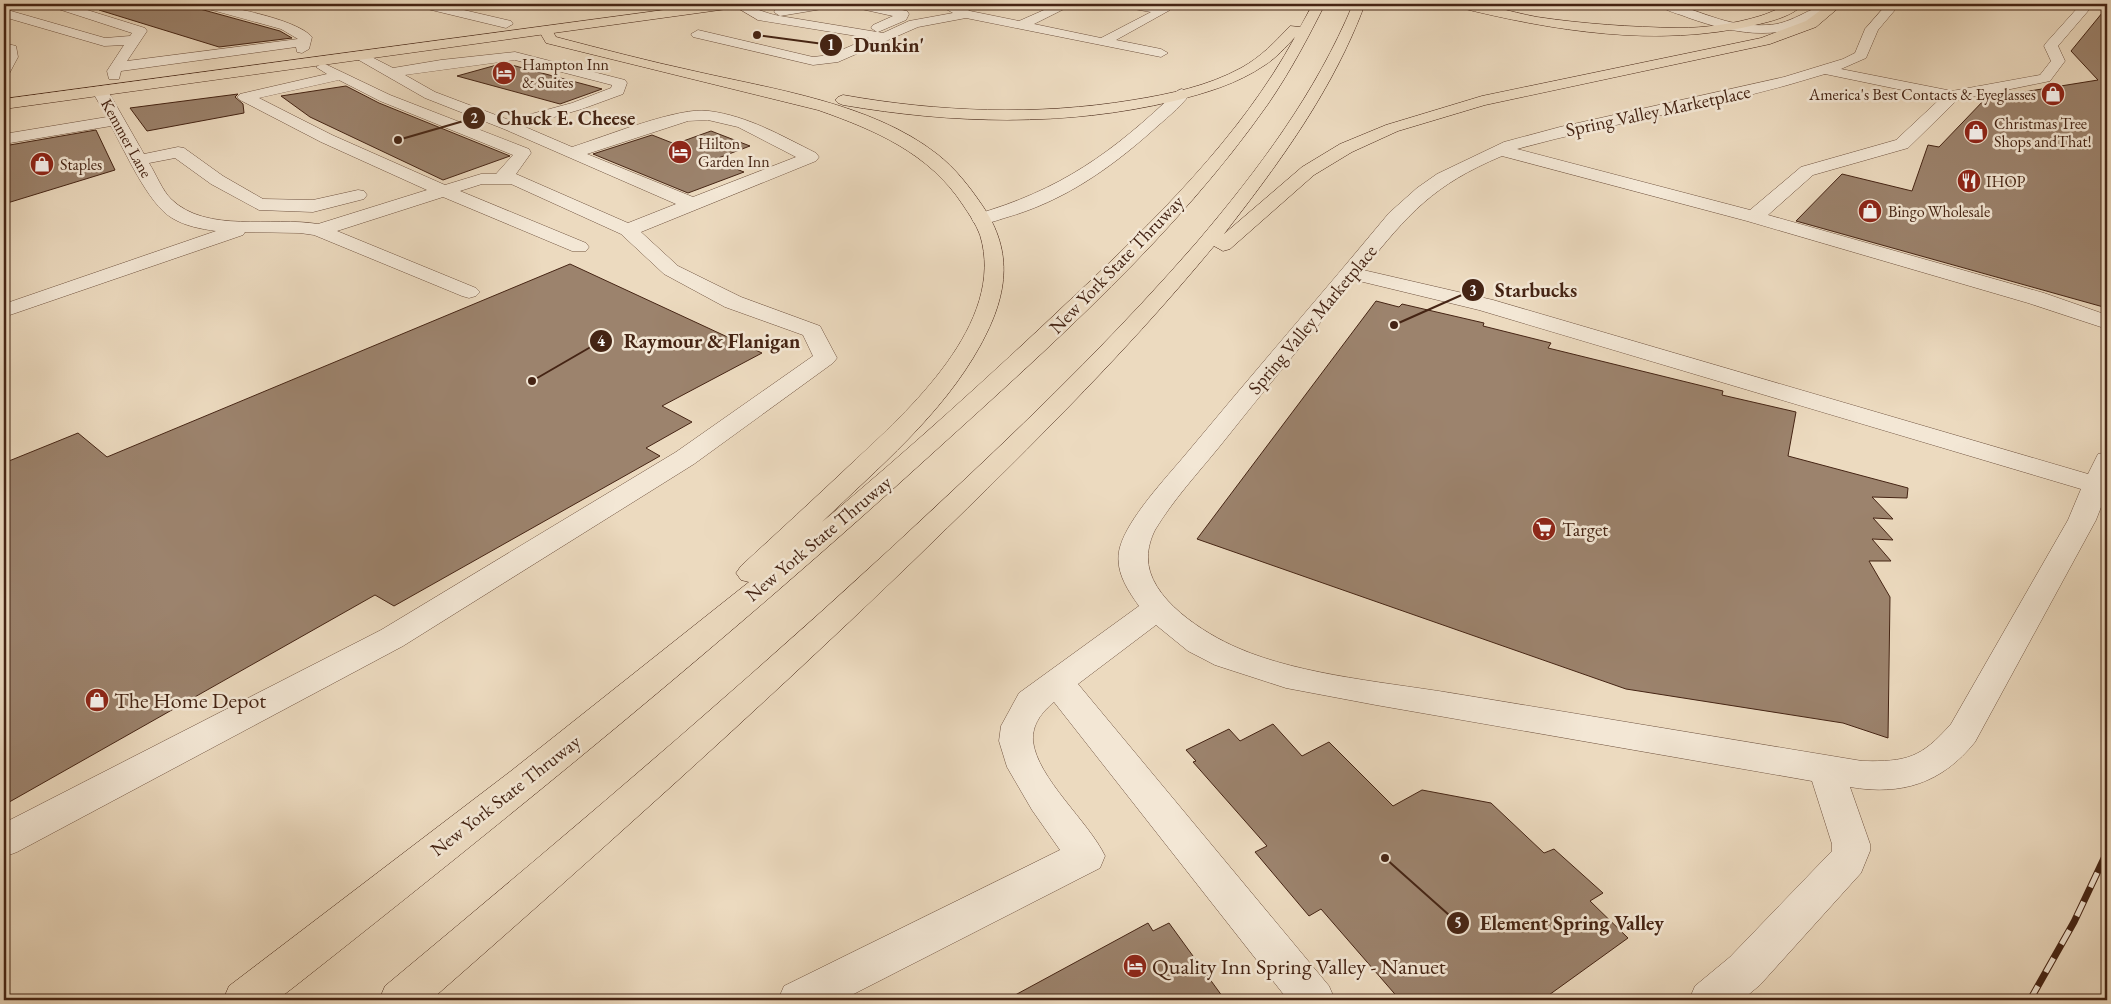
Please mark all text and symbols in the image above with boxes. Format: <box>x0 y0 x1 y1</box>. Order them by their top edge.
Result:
callout: Dunkin' <box>818 27 934 62</box>
text: Dunkin' <box>854 32 924 58</box>
text: 1 <box>827 35 835 54</box>
place label: Hampton Inn & Suites <box>522 54 610 93</box>
hotel icon: Hampton Inn & Suites <box>491 60 517 86</box>
street label: Spring Valley Marketplace <box>1563 79 1753 142</box>
shop icon: America's Best Contacts & Eyeglasses <box>2040 81 2066 107</box>
place label: America's Best Contacts & Eyeglasses <box>1808 84 2036 105</box>
street label: Kemmer Lane <box>96 95 157 181</box>
callout: Chuck E. Cheese <box>462 100 645 135</box>
text: Chuck E. Cheese <box>497 105 635 131</box>
text: 2 <box>470 108 478 127</box>
place label: Christmas Tree Shops andThat! <box>1994 113 2092 152</box>
shop icon: Christmas Tree Shops andThat! <box>1963 119 1989 145</box>
place label: Hilton Garden Inn <box>698 133 770 172</box>
hotel icon: Hilton Garden Inn <box>667 139 693 165</box>
shop icon: Staples <box>29 151 55 177</box>
place label: Staples <box>60 154 102 175</box>
restaurant icon: IHOP <box>1956 168 1982 194</box>
place label: IHOP <box>1986 171 2026 192</box>
street label: New York State Thruway <box>1044 189 1190 339</box>
shop icon: Bingo Wholesale <box>1857 198 1883 224</box>
place label: Bingo Wholesale <box>1888 201 1990 222</box>
street label: Spring Valley Marketplace <box>1242 239 1382 399</box>
callout: Starbucks <box>1460 273 1588 308</box>
text: Starbucks <box>1495 277 1577 303</box>
text: 3 <box>1469 281 1477 300</box>
callout: Raymour & Flanigan <box>589 324 810 359</box>
text: Raymour & Flanigan <box>624 328 800 354</box>
text: 4 <box>597 331 606 350</box>
street label: New York State Thruway <box>740 469 897 607</box>
supermarket icon: Target <box>1531 516 1557 542</box>
place label: Target <box>1562 517 1608 542</box>
place label: The Home Depot <box>114 686 266 715</box>
shop icon: The Home Depot <box>84 687 110 713</box>
street label: New York State Thruway <box>425 729 586 862</box>
callout: Element Spring Valley <box>1445 906 1674 941</box>
text: Element Spring Valley <box>1480 910 1664 936</box>
text: 5 <box>1454 913 1462 932</box>
place label: Quality Inn Spring Valley - Nanuet <box>1152 952 1446 981</box>
hotel icon: Quality Inn Spring Valley - Nanuet <box>1122 953 1148 979</box>

